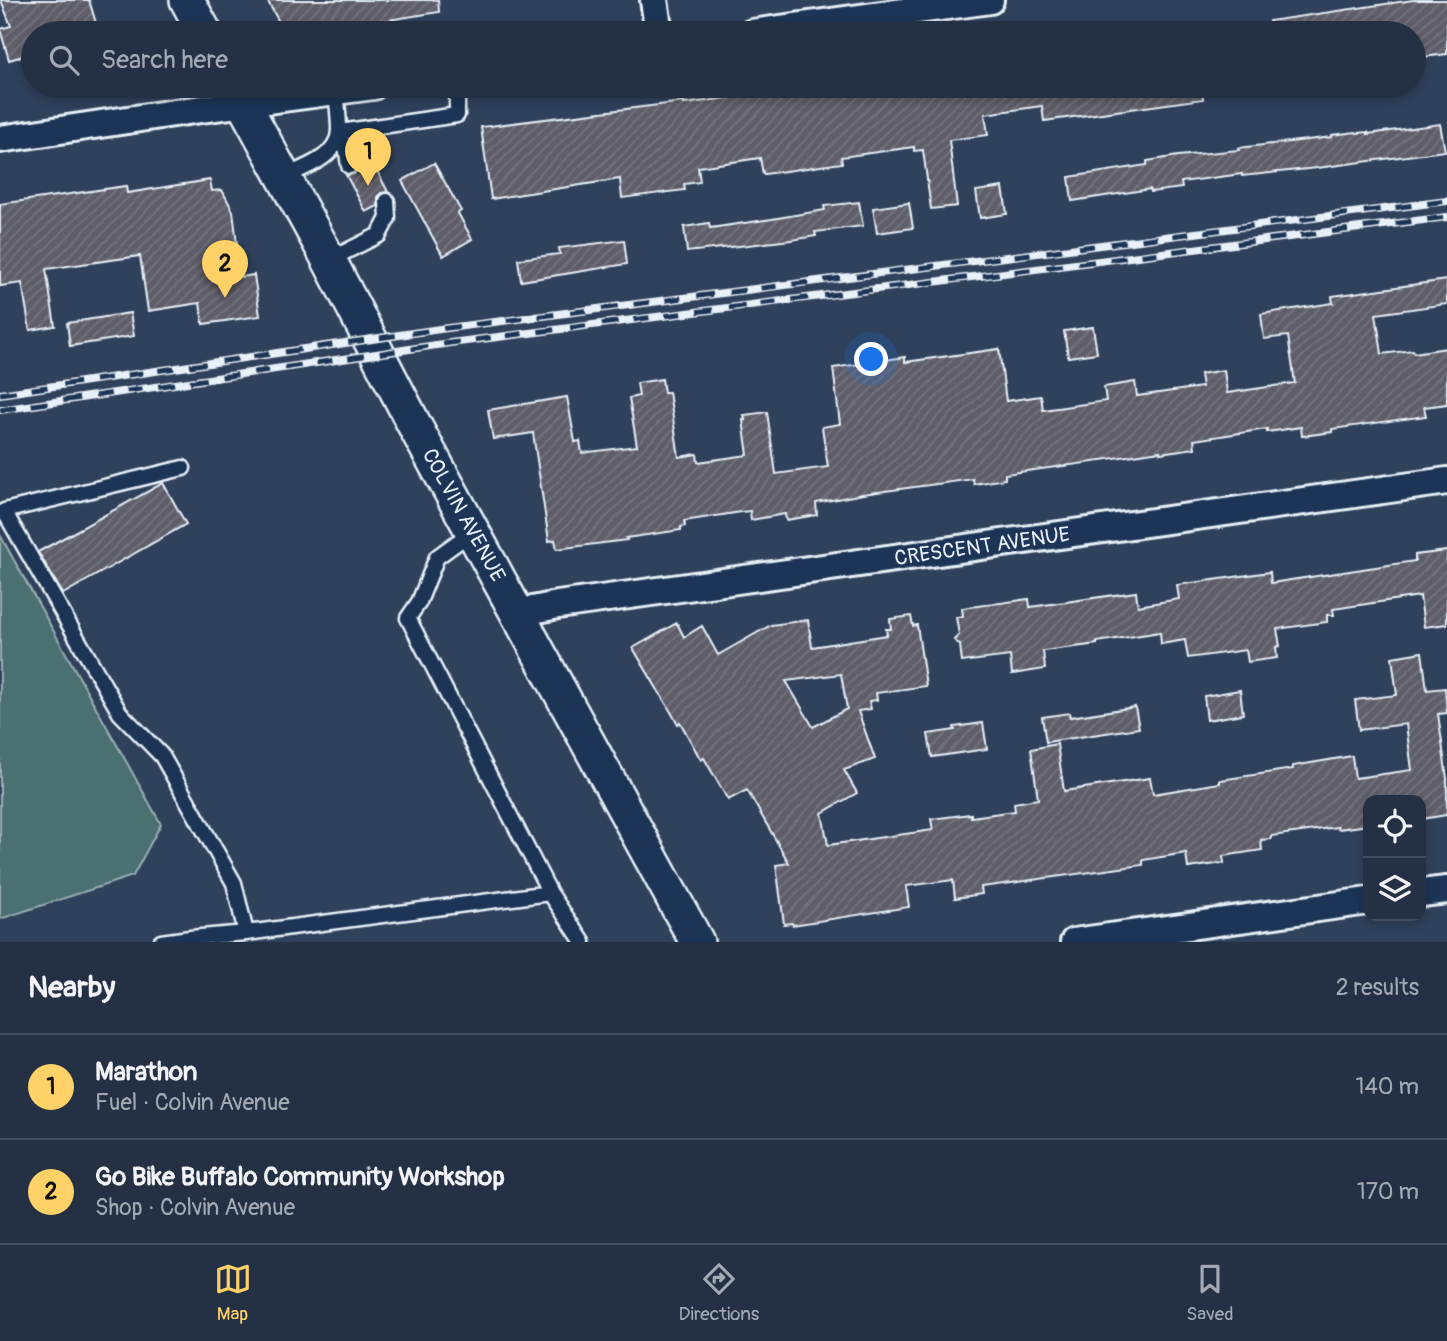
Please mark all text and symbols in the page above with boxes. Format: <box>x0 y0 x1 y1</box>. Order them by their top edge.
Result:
search box <box>21 21 1426 98</box>
icon: search <box>45 41 83 79</box>
text: Search here <box>101 44 228 76</box>
pin: 1 <box>345 128 391 186</box>
pin: 2 <box>202 240 248 298</box>
your location <box>854 342 888 376</box>
street label: COLVIN AVENUE <box>416 444 511 587</box>
street label: CRESCENT AVENUE <box>893 521 1072 572</box>
map controls <box>1363 795 1426 921</box>
button: locate <box>1363 795 1426 858</box>
button: layers <box>1363 858 1426 921</box>
text: Nearby <box>28 969 115 1006</box>
text: 2 results <box>1336 973 1419 1002</box>
text: Marathon <box>95 1056 198 1088</box>
text: 1 <box>47 1072 56 1101</box>
text: 140 m <box>1356 1072 1419 1101</box>
text: Fuel · Colvin Avenue <box>95 1088 290 1117</box>
text: Go Bike Buffalo Community Workshop <box>95 1161 505 1193</box>
text: 2 <box>45 1177 57 1206</box>
text: 170 m <box>1357 1177 1419 1206</box>
text: Shop · Colvin Avenue <box>95 1193 295 1222</box>
tab: Map <box>214 1260 252 1326</box>
tab: Directions <box>679 1260 759 1326</box>
tab: Saved <box>1186 1260 1233 1326</box>

